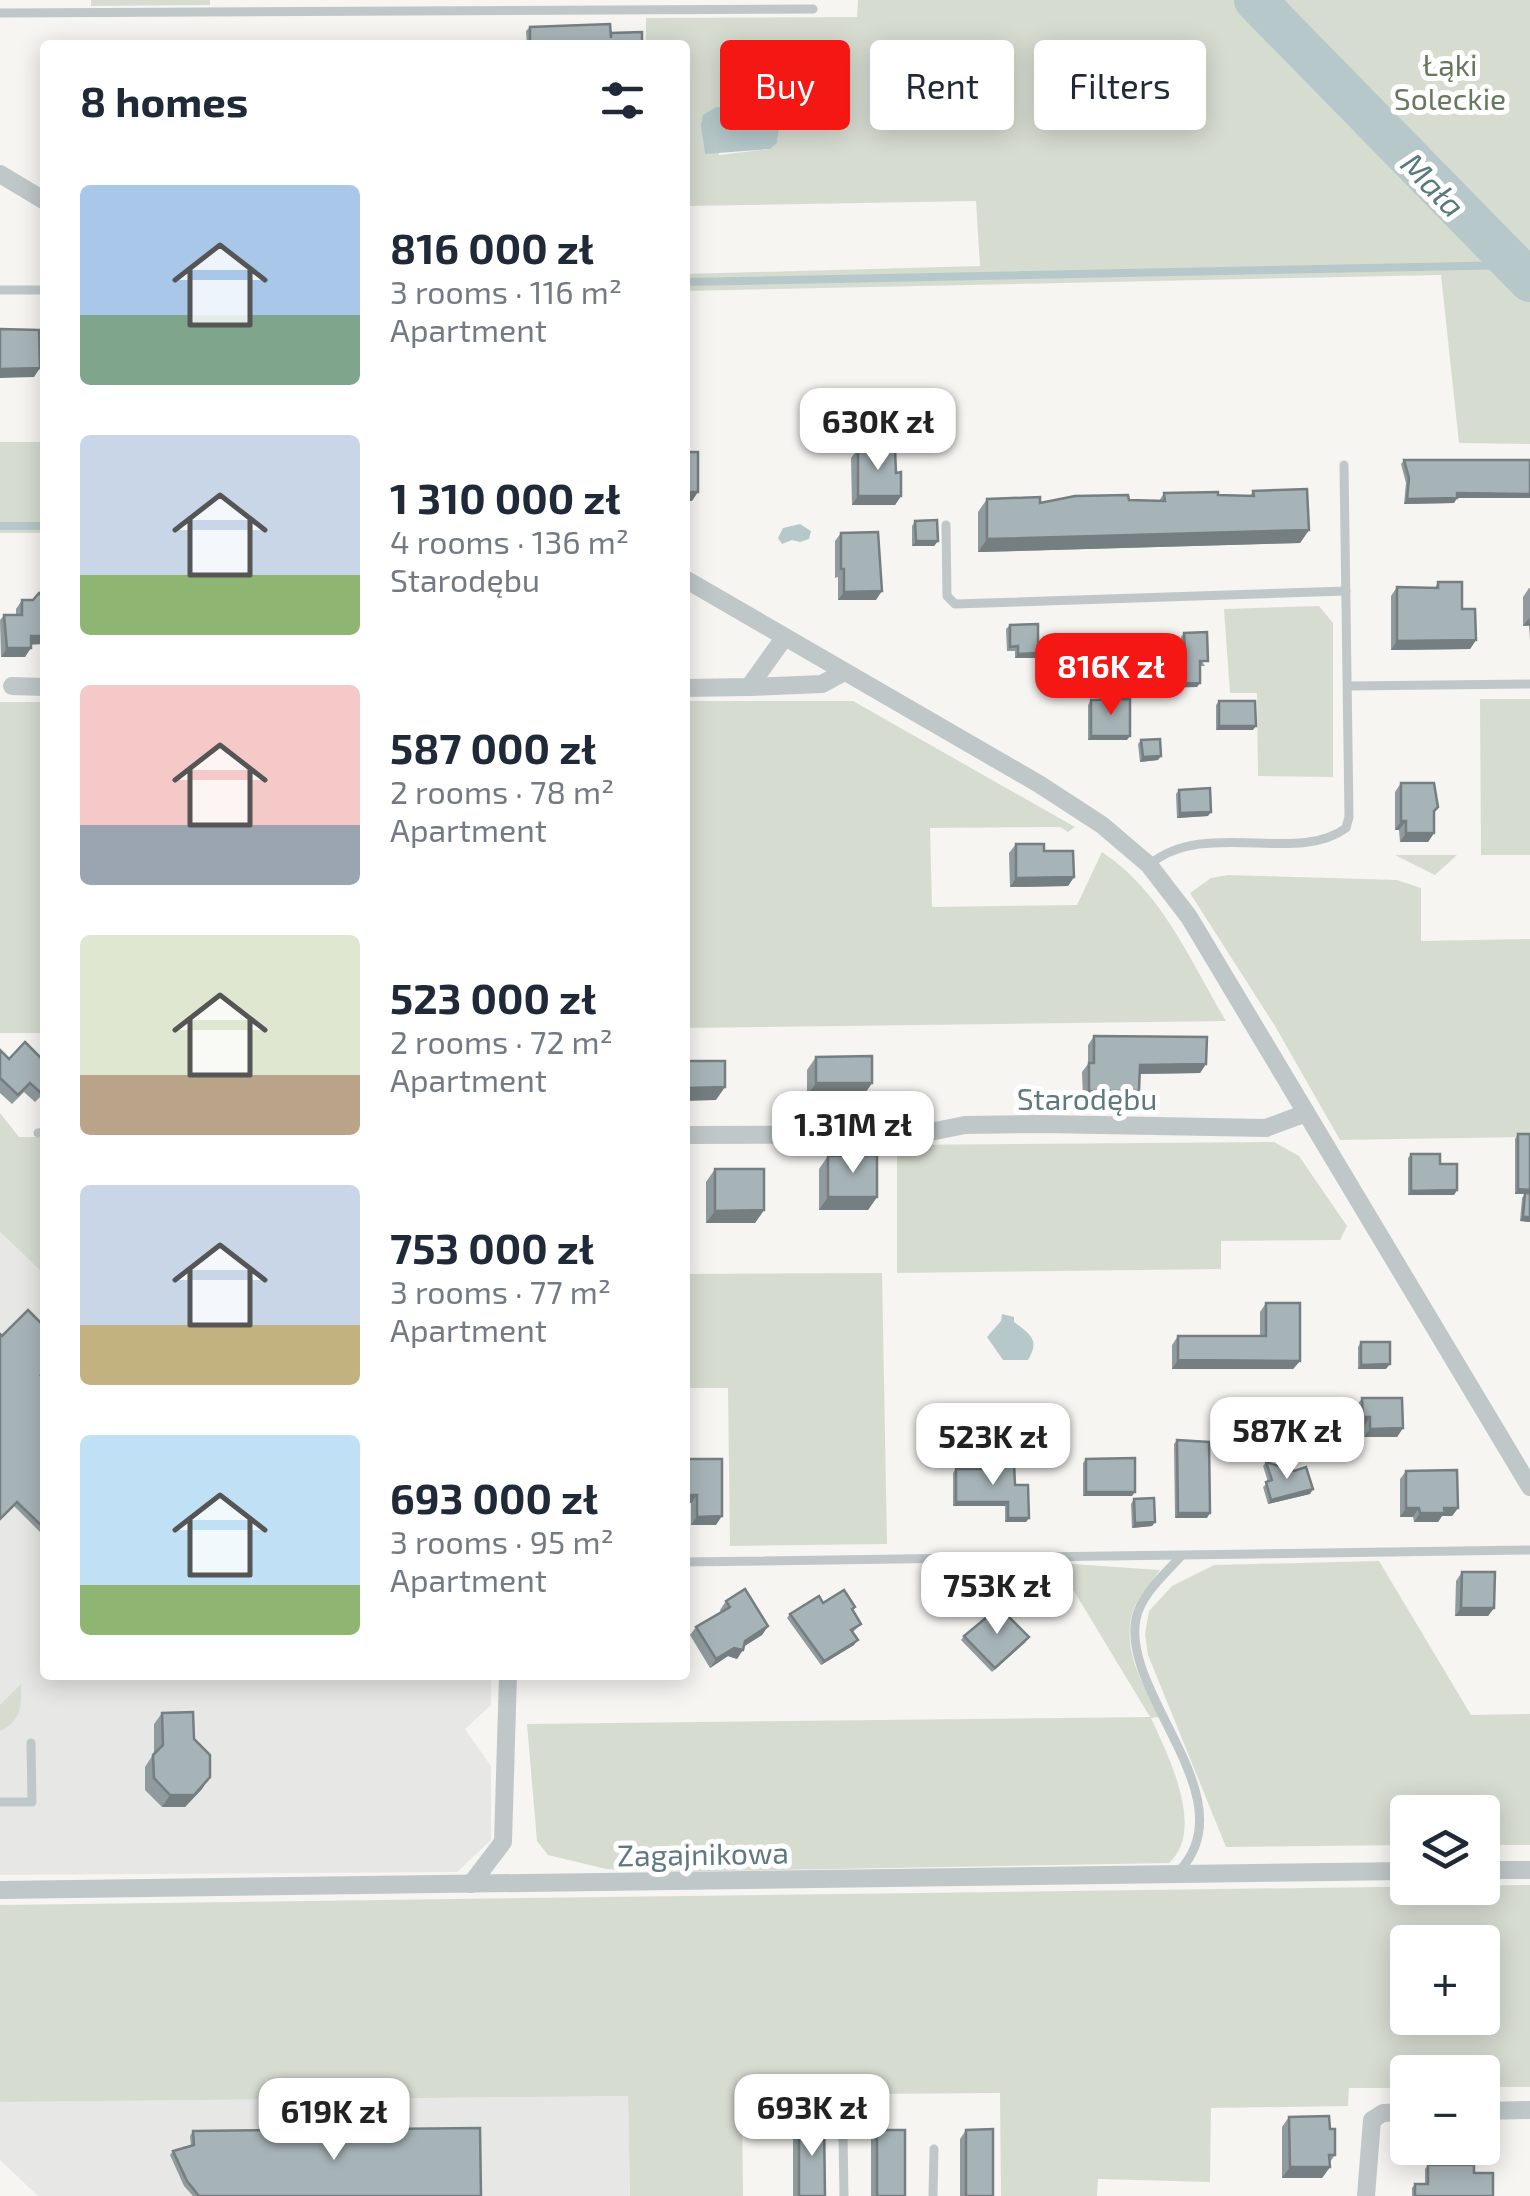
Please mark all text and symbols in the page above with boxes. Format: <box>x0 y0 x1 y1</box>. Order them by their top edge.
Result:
chip: Buy <box>720 40 850 130</box>
chip: Rent <box>870 40 1014 130</box>
chip: Filters <box>1034 40 1206 130</box>
park label: Łąki Soleckie <box>1394 46 1506 116</box>
icon: filters <box>595 73 650 128</box>
text: 8 homes <box>80 75 248 125</box>
water label: Mała <box>1395 144 1473 224</box>
text: 816 000 zł <box>390 222 594 272</box>
icon: home <box>160 225 280 345</box>
text: 3 rooms · 116 m² <box>390 272 622 310</box>
text: Apartment <box>390 310 547 348</box>
pin: 630K zł <box>786 388 970 473</box>
text: 630K zł <box>822 401 934 439</box>
text: 1 310 000 zł <box>390 472 621 522</box>
icon: home <box>160 475 280 595</box>
text: 4 rooms · 136 m² <box>390 522 629 560</box>
text: Starodębu <box>390 560 540 598</box>
pin: 816K zł <box>1019 633 1203 718</box>
text: 816K zł <box>1057 646 1165 684</box>
text: 587 000 zł <box>390 722 596 772</box>
icon: home <box>160 725 280 845</box>
text: 2 rooms · 78 m² <box>390 772 614 810</box>
text: Apartment <box>390 810 547 848</box>
text: 523 000 zł <box>390 972 596 1022</box>
icon: home <box>160 975 280 1095</box>
text: 2 rooms · 72 m² <box>390 1022 613 1060</box>
text: Apartment <box>390 1060 547 1098</box>
street label: Starodębu <box>1017 1080 1157 1116</box>
pin: 1.31M zł <box>750 1091 956 1176</box>
text: 1.31M zł <box>794 1104 912 1142</box>
text: 753 000 zł <box>390 1222 594 1272</box>
icon: home <box>160 1225 280 1345</box>
text: 3 rooms · 77 m² <box>390 1272 611 1310</box>
text: Apartment <box>390 1310 547 1348</box>
pin: 587K zł <box>1195 1397 1379 1482</box>
pin: 523K zł <box>901 1403 1085 1488</box>
text: 587K zł <box>1232 1410 1342 1448</box>
text: 523K zł <box>938 1416 1048 1454</box>
text: 693 000 zł <box>390 1472 598 1522</box>
icon: home <box>160 1475 280 1595</box>
text: 3 rooms · 95 m² <box>390 1522 614 1560</box>
pin: 753K zł <box>905 1552 1089 1637</box>
text: Apartment <box>390 1560 547 1598</box>
text: 753K zł <box>943 1565 1051 1603</box>
map controls <box>1390 1795 1500 2165</box>
button: layers <box>1390 1795 1500 1905</box>
street label: Zagajnikowa <box>617 1834 789 1872</box>
button: + <box>1390 1925 1500 2035</box>
button: − <box>1390 2055 1500 2165</box>
pin: 693K zł <box>720 2074 904 2159</box>
pin: 619K zł <box>242 2078 426 2163</box>
text: 693K zł <box>756 2087 868 2125</box>
text: 619K zł <box>281 2091 387 2129</box>

